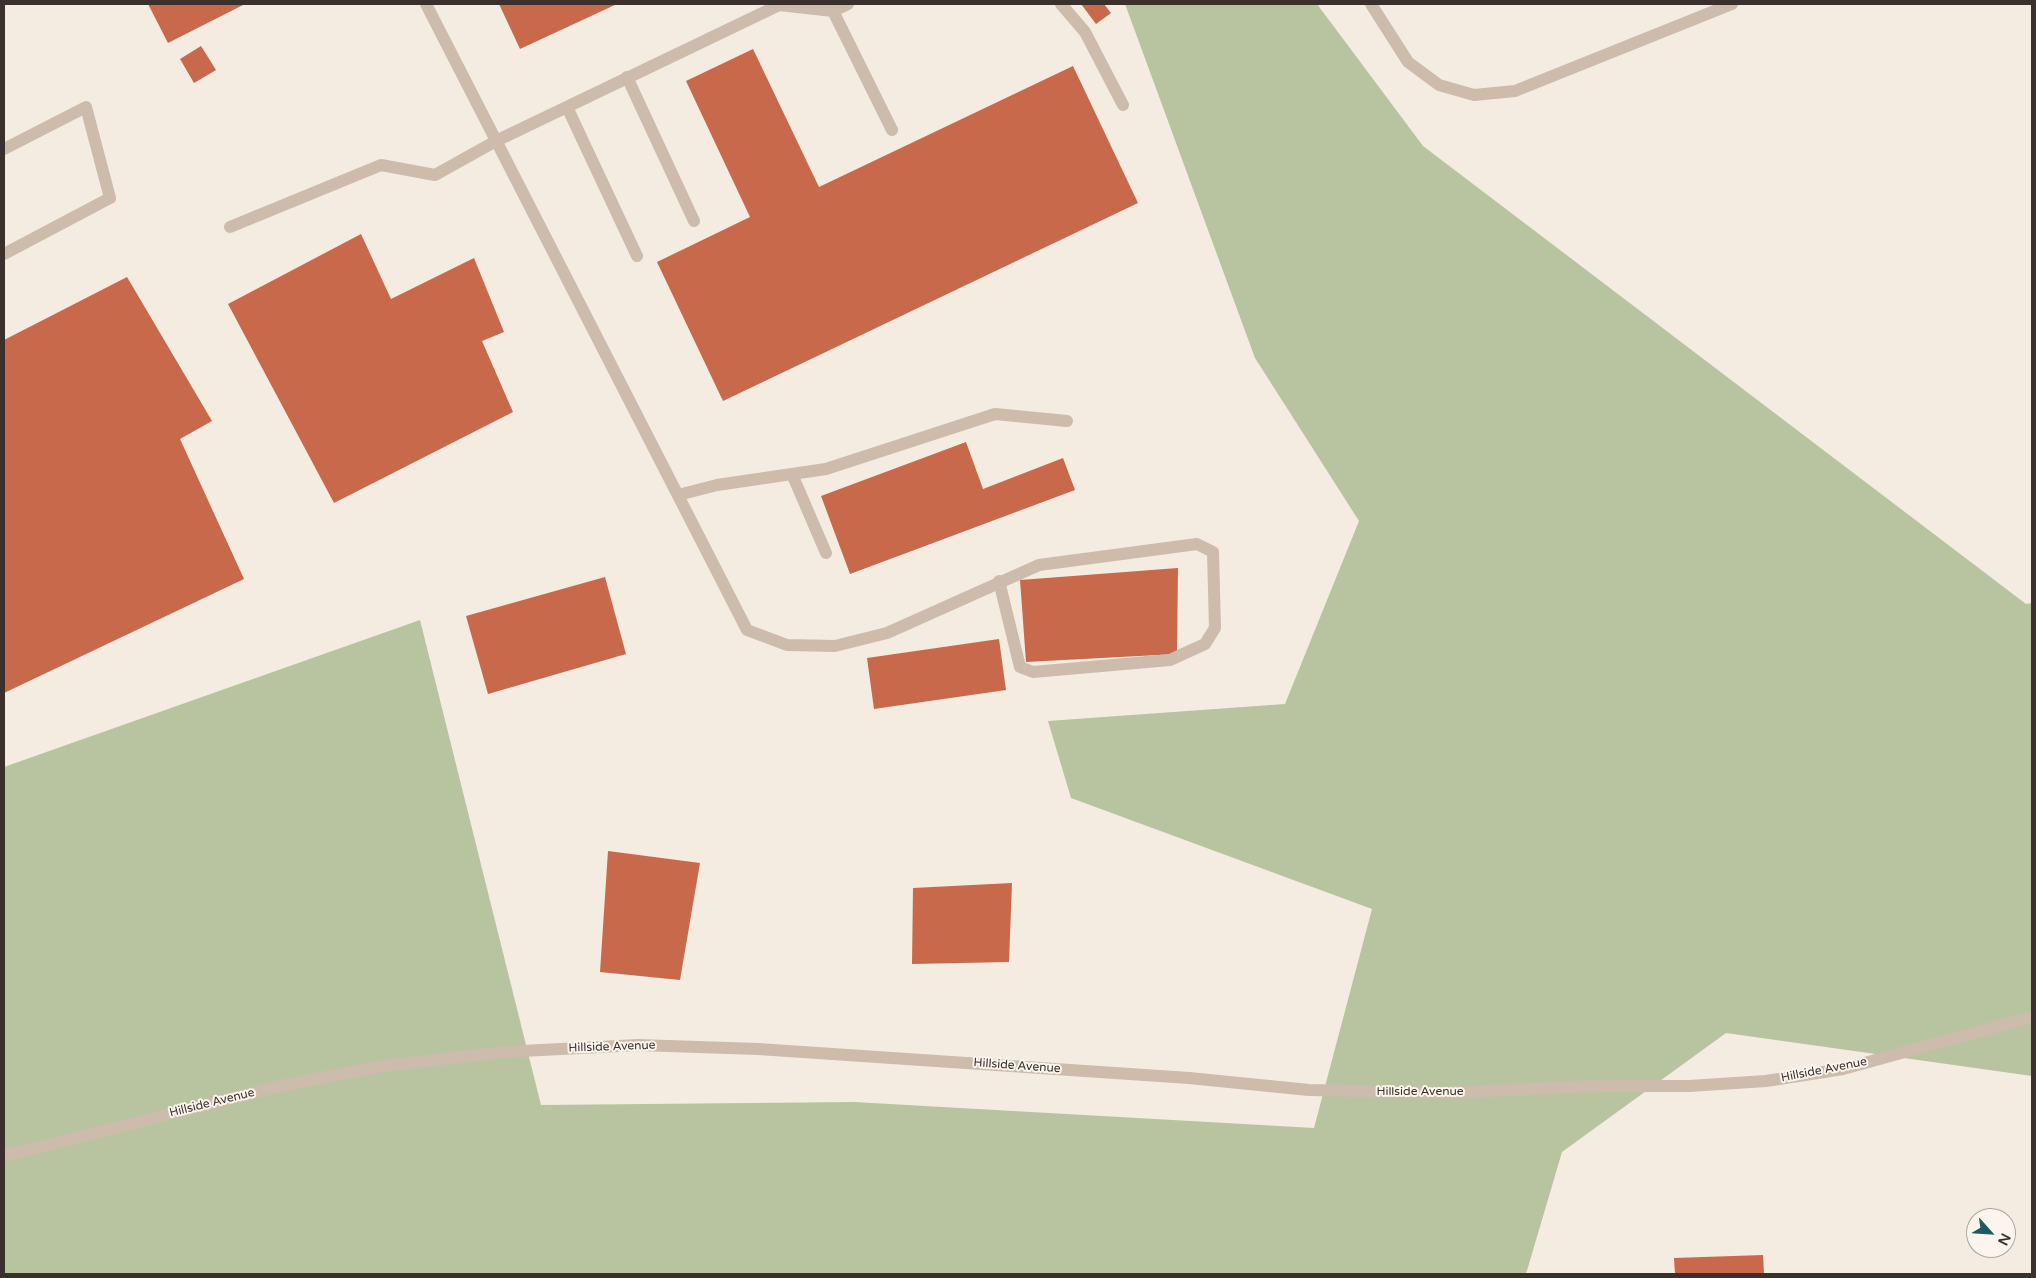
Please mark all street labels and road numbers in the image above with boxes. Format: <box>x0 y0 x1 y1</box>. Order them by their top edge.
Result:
street label: Hillside Avenue <box>568 1038 656 1056</box>
street label: Hillside Avenue <box>1780 1055 1868 1085</box>
street label: Hillside Avenue <box>973 1056 1061 1076</box>
street label: Hillside Avenue <box>168 1085 256 1121</box>
street label: Hillside Avenue <box>1376 1085 1464 1099</box>

